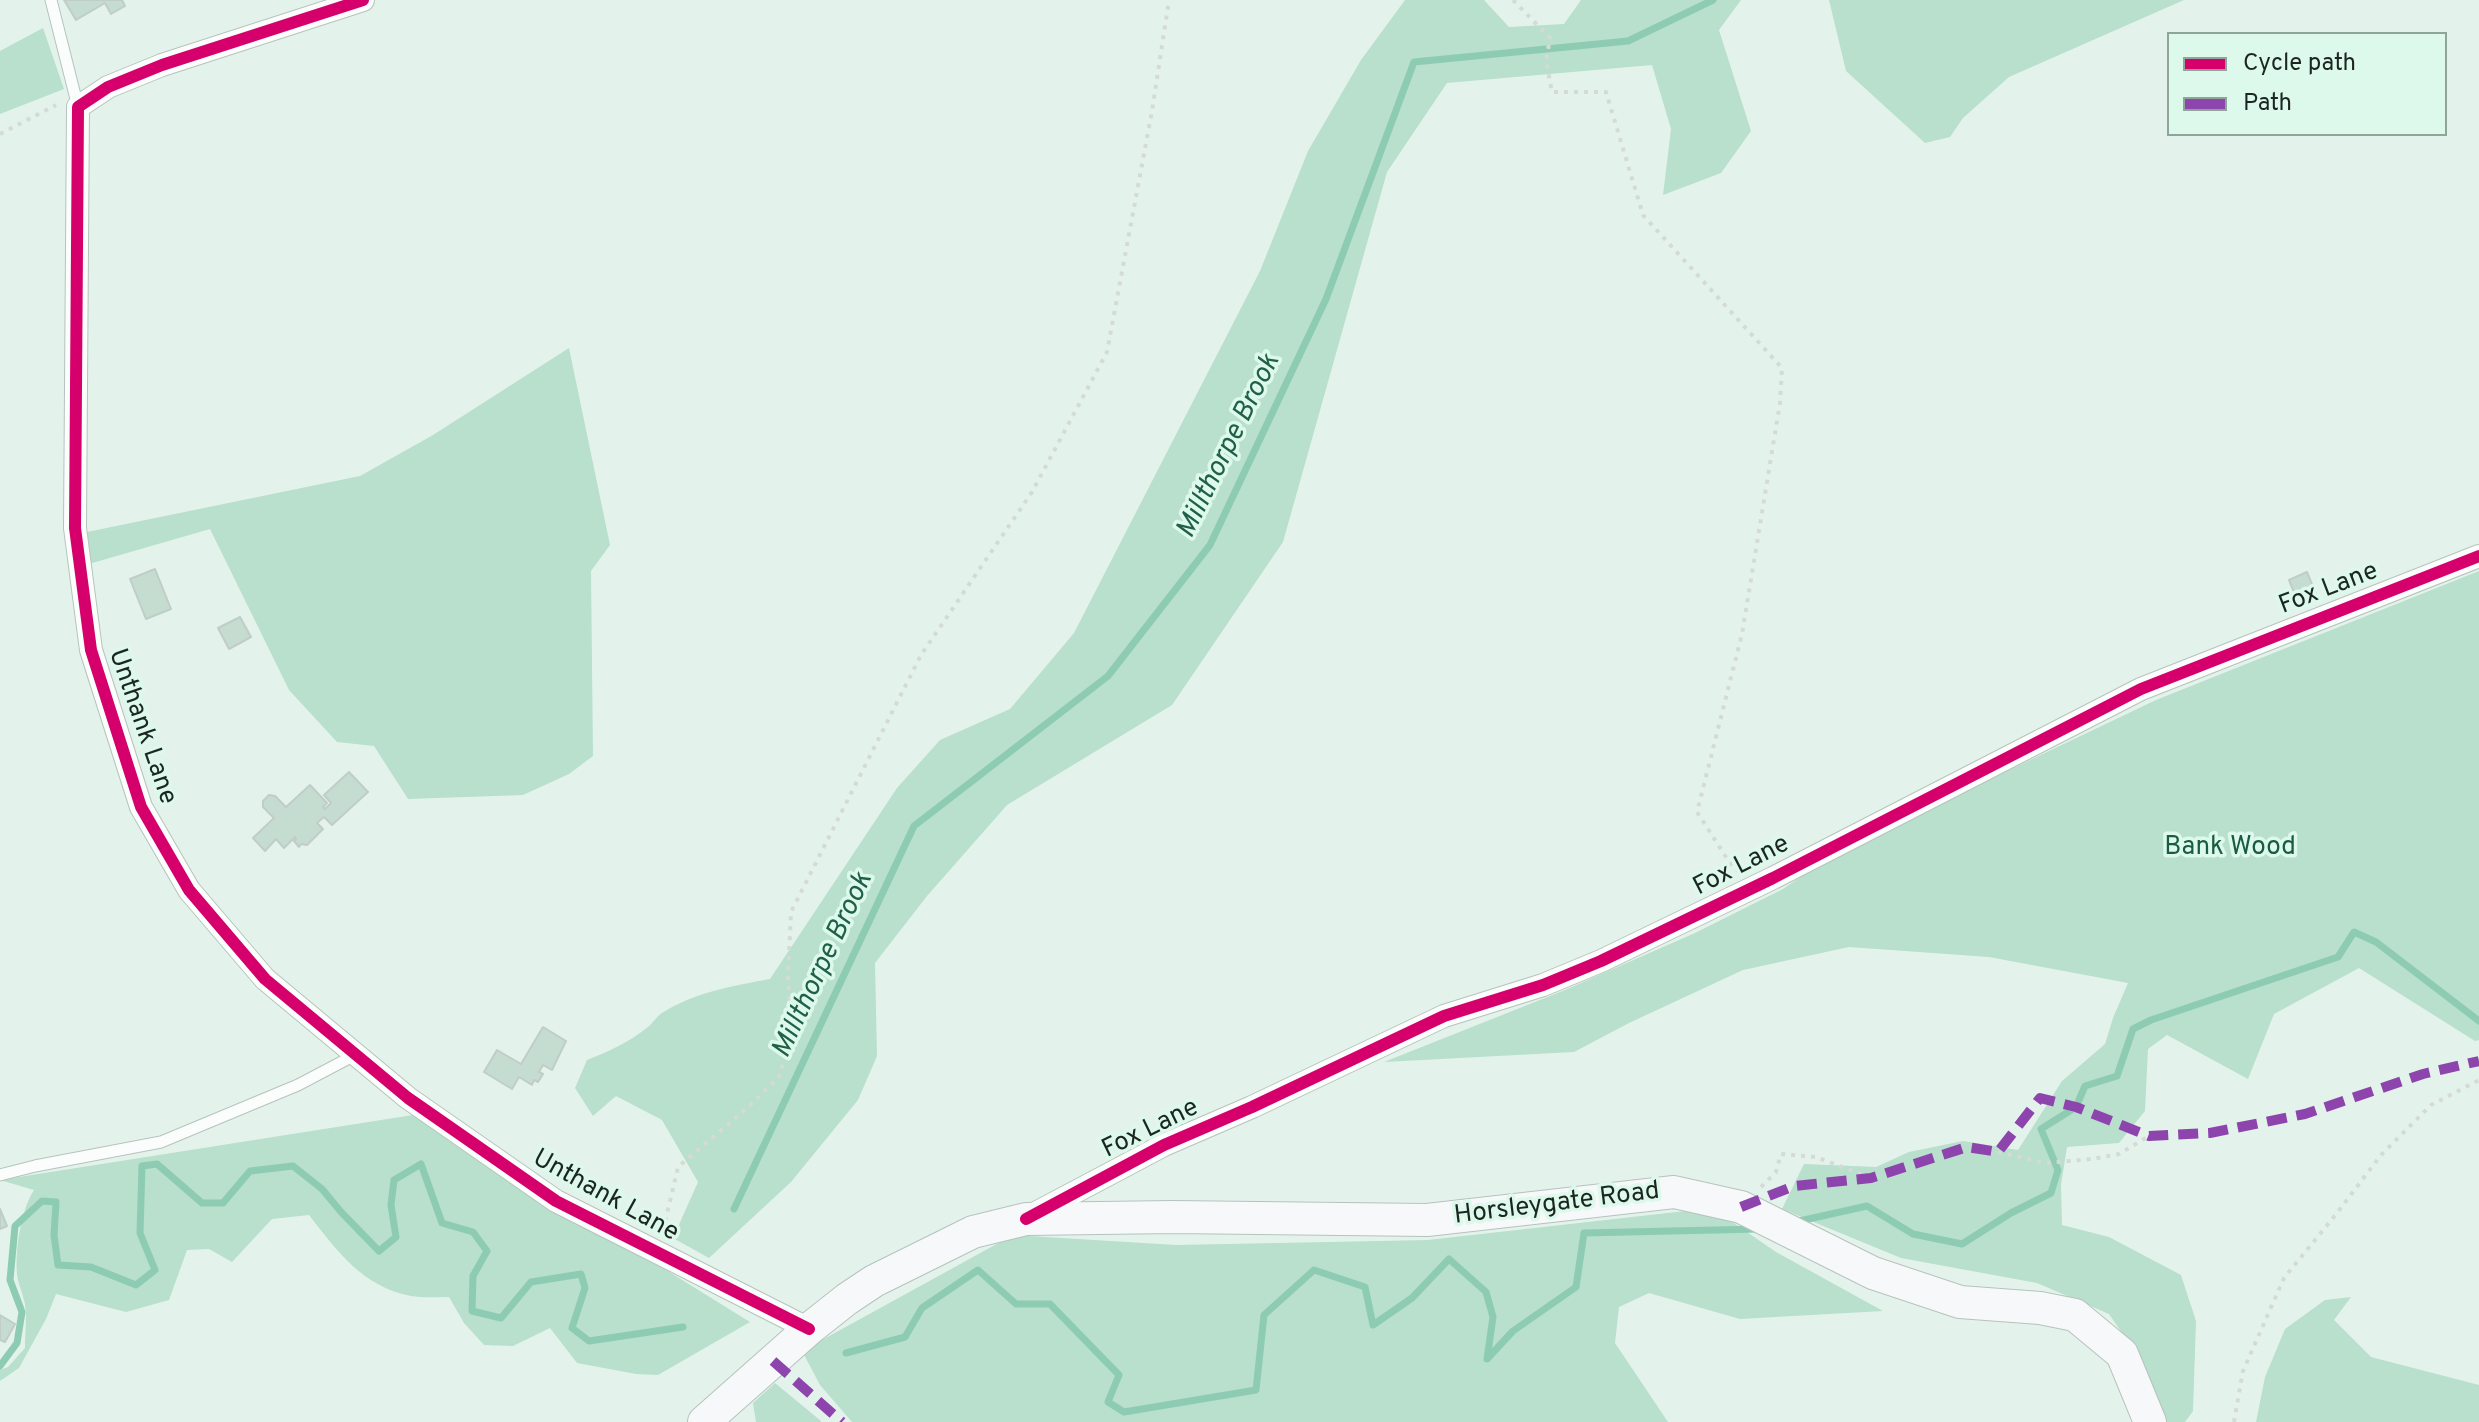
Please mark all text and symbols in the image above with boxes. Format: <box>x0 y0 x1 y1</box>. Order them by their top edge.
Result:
legend <box>2167 32 2447 136</box>
text: Cycle path <box>2243 49 2356 79</box>
text: Path <box>2243 89 2292 119</box>
water label: Millthorpe Brook <box>1171 350 1289 544</box>
street label: Fox Lane <box>2275 557 2383 623</box>
street label: Unthank Lane <box>100 645 182 809</box>
street label: Fox Lane <box>1689 830 1795 904</box>
park label: Bank Wood <box>2164 833 2296 865</box>
water label: Millthorpe Brook <box>766 868 882 1064</box>
street label: Fox Lane <box>1098 1093 1204 1167</box>
street label: Unthank Lane <box>526 1144 684 1250</box>
street label: Horsleygate Road <box>1453 1177 1661 1233</box>

